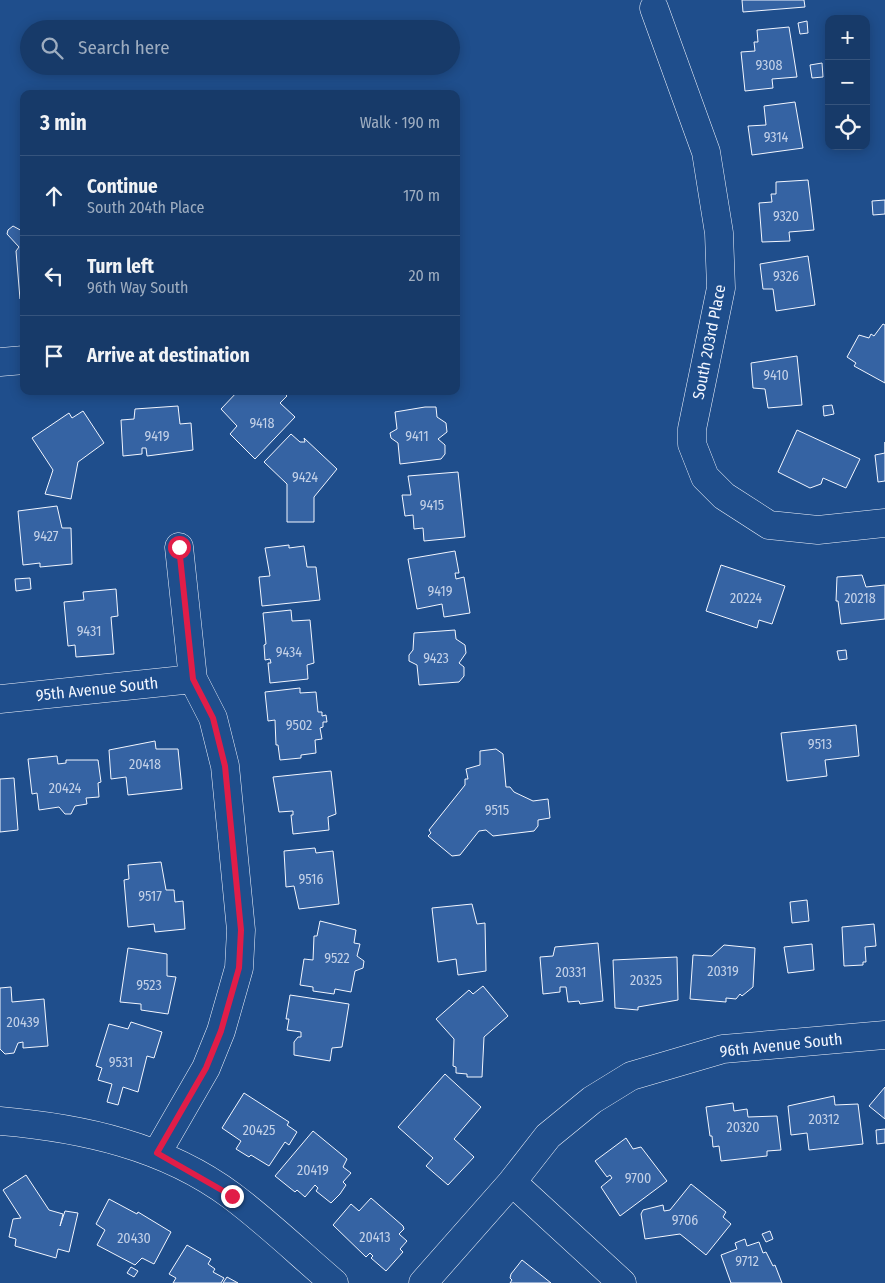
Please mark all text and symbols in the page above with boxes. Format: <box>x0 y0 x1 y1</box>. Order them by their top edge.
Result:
map controls <box>825 15 870 150</box>
button: + <box>825 15 870 60</box>
search box <box>20 20 460 75</box>
icon: search <box>38 34 66 62</box>
text: Search here <box>78 36 170 59</box>
house number: 9308 <box>755 57 783 74</box>
button: − <box>825 60 870 105</box>
button: locate <box>825 105 870 150</box>
text: 3 min <box>40 110 87 136</box>
text: Walk · 190 m <box>360 113 440 132</box>
house number: 9314 <box>764 129 789 146</box>
text: Continue <box>87 175 158 198</box>
icon: ahead <box>40 182 68 210</box>
text: 170 m <box>403 186 440 205</box>
text: South 204th Place <box>87 198 204 217</box>
house number: 9320 <box>773 208 799 225</box>
text: Turn left <box>87 255 154 278</box>
icon: left <box>40 262 68 290</box>
text: 20 m <box>409 266 440 285</box>
house number: 9326 <box>773 268 799 285</box>
text: 96th Way South <box>87 278 189 297</box>
street label: South 203rd Place <box>689 283 729 401</box>
icon: arrive <box>40 342 68 370</box>
text: Arrive at destination <box>87 344 250 367</box>
house number: 9410 <box>763 367 789 384</box>
house number: 9418 <box>249 415 275 432</box>
house number: 9419 <box>145 428 170 445</box>
house number: 9411 <box>405 428 429 445</box>
house number: 9424 <box>292 469 318 486</box>
house number: 9415 <box>420 497 444 514</box>
house number: 9427 <box>33 528 59 545</box>
route start <box>168 536 191 559</box>
house number: 9419 <box>428 583 453 600</box>
house number: 20224 <box>730 590 762 607</box>
house number: 20218 <box>844 590 876 607</box>
house number: 9431 <box>77 623 101 640</box>
house number: 9434 <box>276 644 302 661</box>
house number: 9423 <box>423 650 449 667</box>
street label: 95th Avenue South <box>35 673 159 705</box>
house number: 9502 <box>286 717 312 734</box>
house number: 9513 <box>808 736 832 753</box>
house number: 20418 <box>129 756 161 773</box>
house number: 20424 <box>49 780 82 797</box>
house number: 9515 <box>485 802 509 819</box>
house number: 9516 <box>299 871 324 888</box>
house number: 9517 <box>138 888 162 905</box>
house number: 9522 <box>324 950 350 967</box>
house number: 20319 <box>707 963 739 980</box>
house number: 20331 <box>555 964 587 981</box>
house number: 20325 <box>630 972 662 989</box>
house number: 9523 <box>136 977 162 994</box>
house number: 20439 <box>6 1014 40 1031</box>
street label: 96th Avenue South <box>719 1029 843 1061</box>
house number: 9531 <box>109 1054 133 1071</box>
house number: 20312 <box>809 1111 839 1128</box>
house number: 20320 <box>727 1119 760 1136</box>
house number: 20425 <box>243 1122 275 1139</box>
house number: 20419 <box>297 1162 329 1179</box>
house number: 9700 <box>625 1170 651 1187</box>
route end <box>221 1185 244 1208</box>
house number: 9706 <box>672 1212 698 1229</box>
house number: 20413 <box>359 1229 391 1246</box>
house number: 20430 <box>117 1230 151 1247</box>
house number: 9712 <box>735 1253 759 1270</box>

